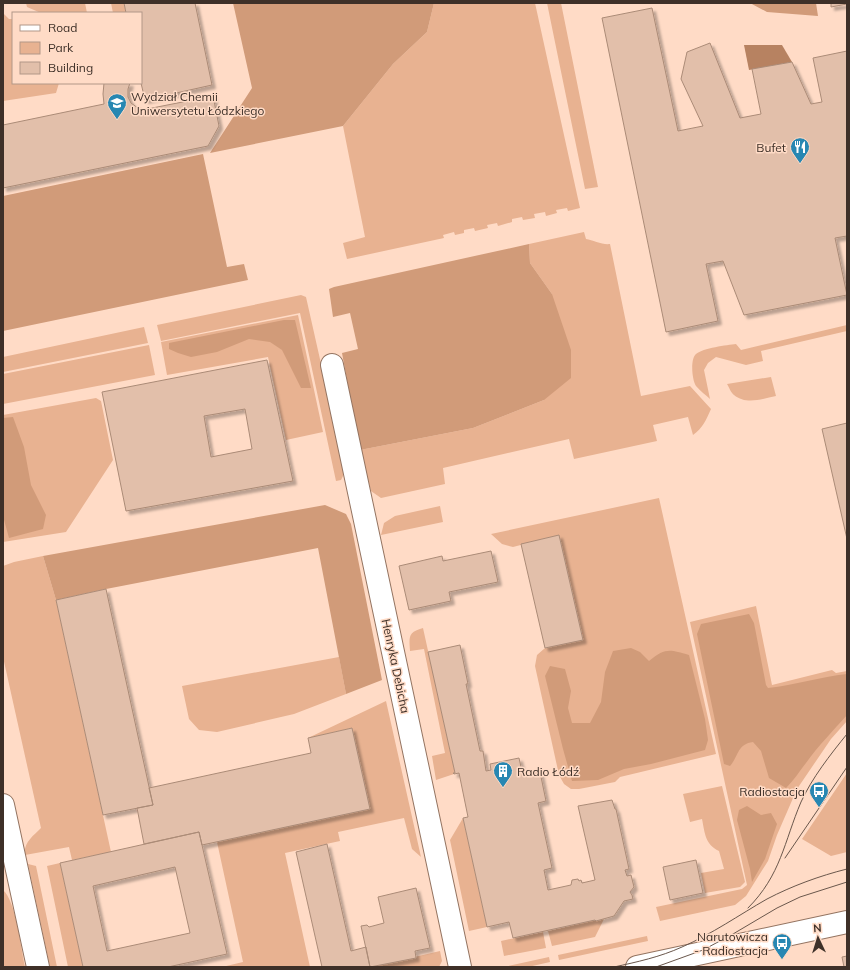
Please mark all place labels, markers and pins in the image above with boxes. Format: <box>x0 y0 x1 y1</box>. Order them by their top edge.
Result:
place label: Wydział Chemii Uniwersytetu Łódzkiego <box>131 89 265 118</box>
school or university icon: Wydział Chemii Uniwersytetu Łódzkiego <box>106 92 128 120</box>
restaurant icon: Bufet <box>789 136 811 164</box>
place label: Bufet <box>756 140 786 155</box>
building icon: Radio Łódź <box>492 760 514 788</box>
place label: Radio Łódź <box>517 764 579 779</box>
bus stop icon: Radiostacja <box>808 780 830 808</box>
place label: Radiostacja <box>739 784 805 799</box>
place label: Narutowicza - Radiostacja <box>694 929 768 958</box>
bus stop icon: Narutowicza - Radiostacja <box>771 932 793 960</box>

